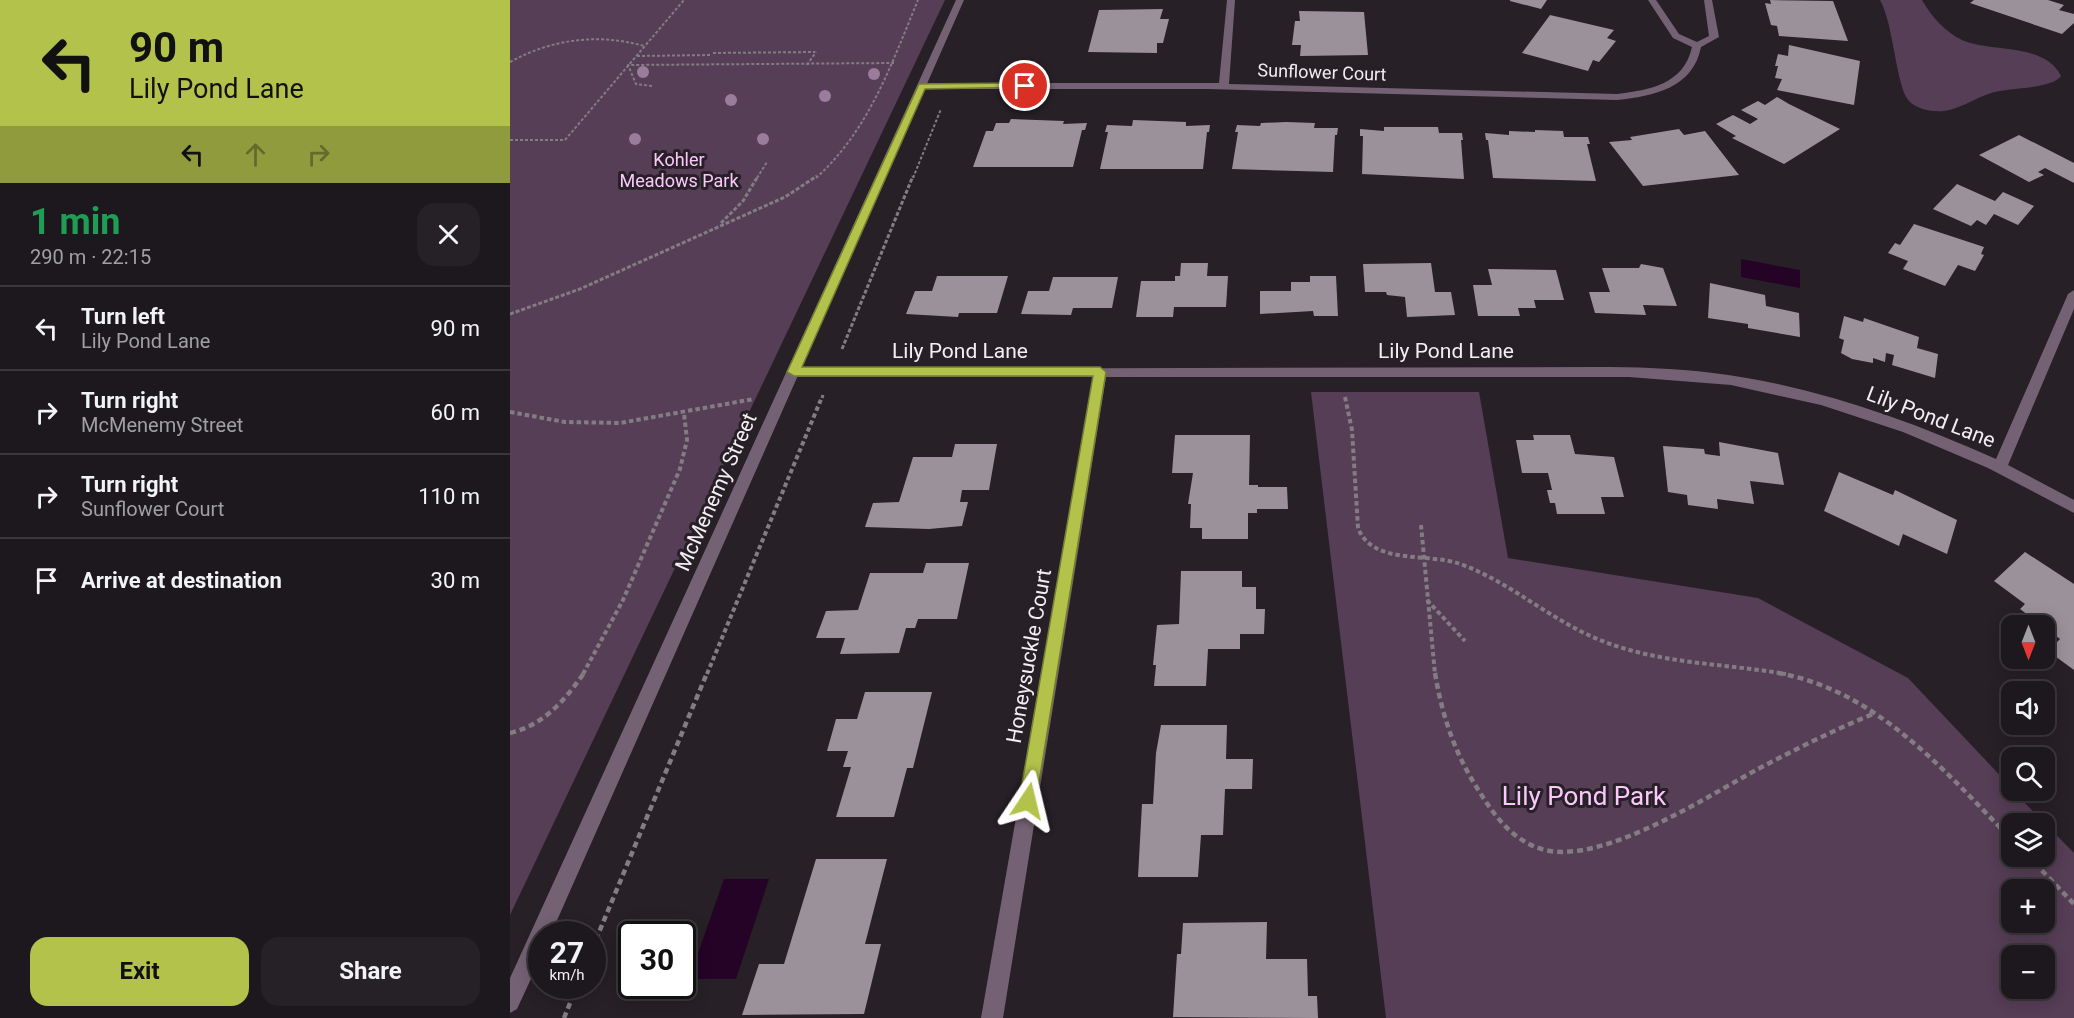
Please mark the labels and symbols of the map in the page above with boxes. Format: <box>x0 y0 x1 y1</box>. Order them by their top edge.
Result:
street label: Sunflower Court <box>1257 59 1387 85</box>
pin <box>999 60 1050 111</box>
park label: Kohler Meadows Park <box>619 149 739 191</box>
street label: Lily Pond Lane <box>892 339 1028 363</box>
street label: Lily Pond Lane <box>1378 339 1514 363</box>
street label: Lily Pond Lane <box>1863 381 1999 453</box>
street label: McMenemy Street <box>670 409 762 575</box>
street label: Honeysuckle Court <box>1002 567 1056 745</box>
north arrow <box>2001 615 2055 669</box>
position arrow <box>996 769 1060 833</box>
park label: Lily Pond Park <box>1502 781 1667 811</box>
speed limit sign: 30 <box>618 921 696 999</box>

